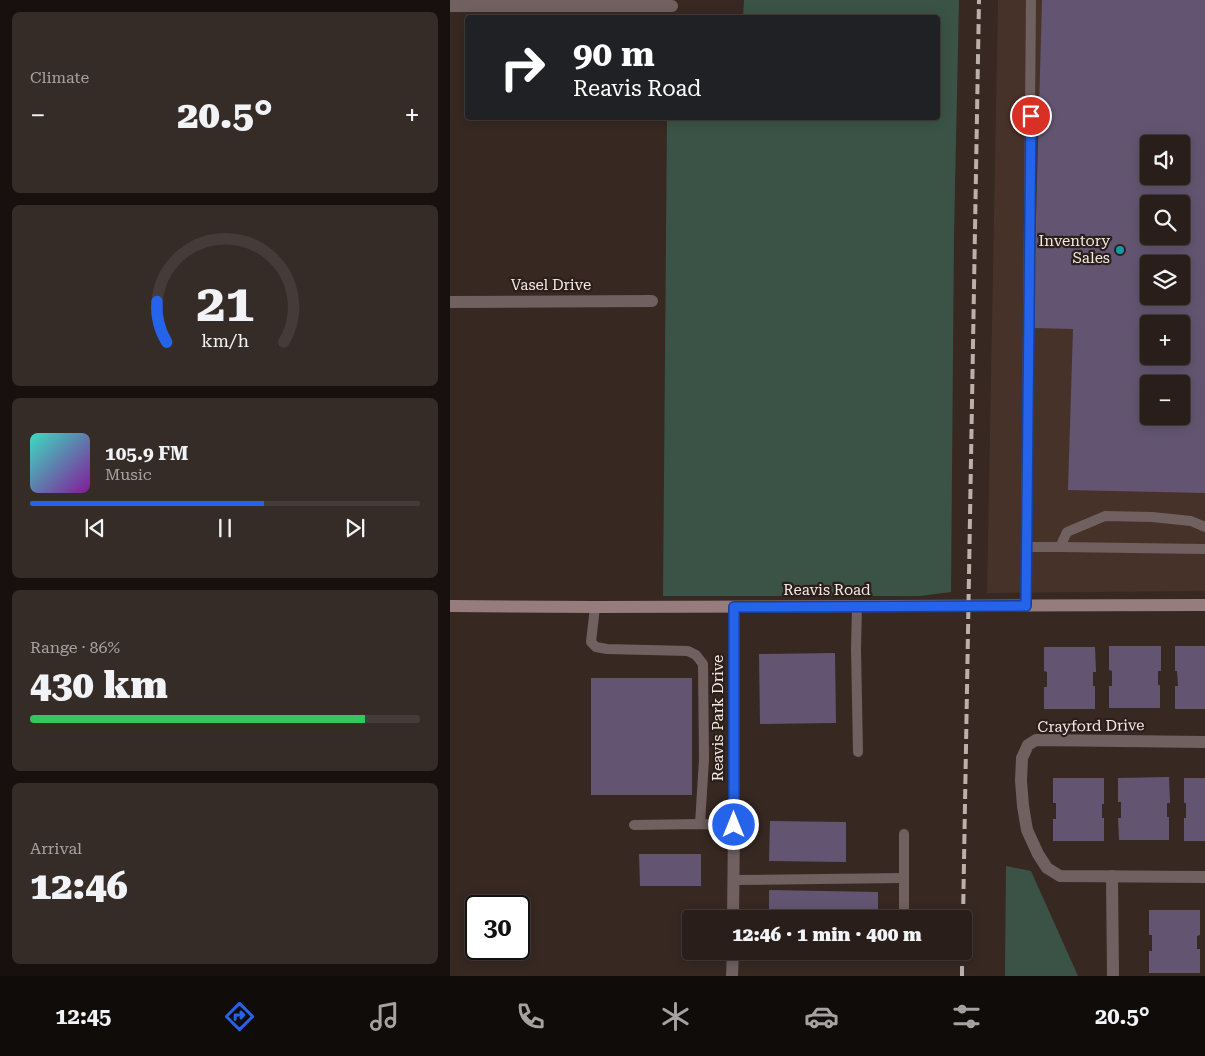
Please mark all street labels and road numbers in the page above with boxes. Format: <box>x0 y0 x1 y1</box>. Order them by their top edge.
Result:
street label: Vasel Drive <box>511 276 591 294</box>
street label: Reavis Road <box>783 581 871 599</box>
street label: Reavis Park Drive <box>709 655 727 781</box>
street label: Crayford Drive <box>1037 716 1145 736</box>

